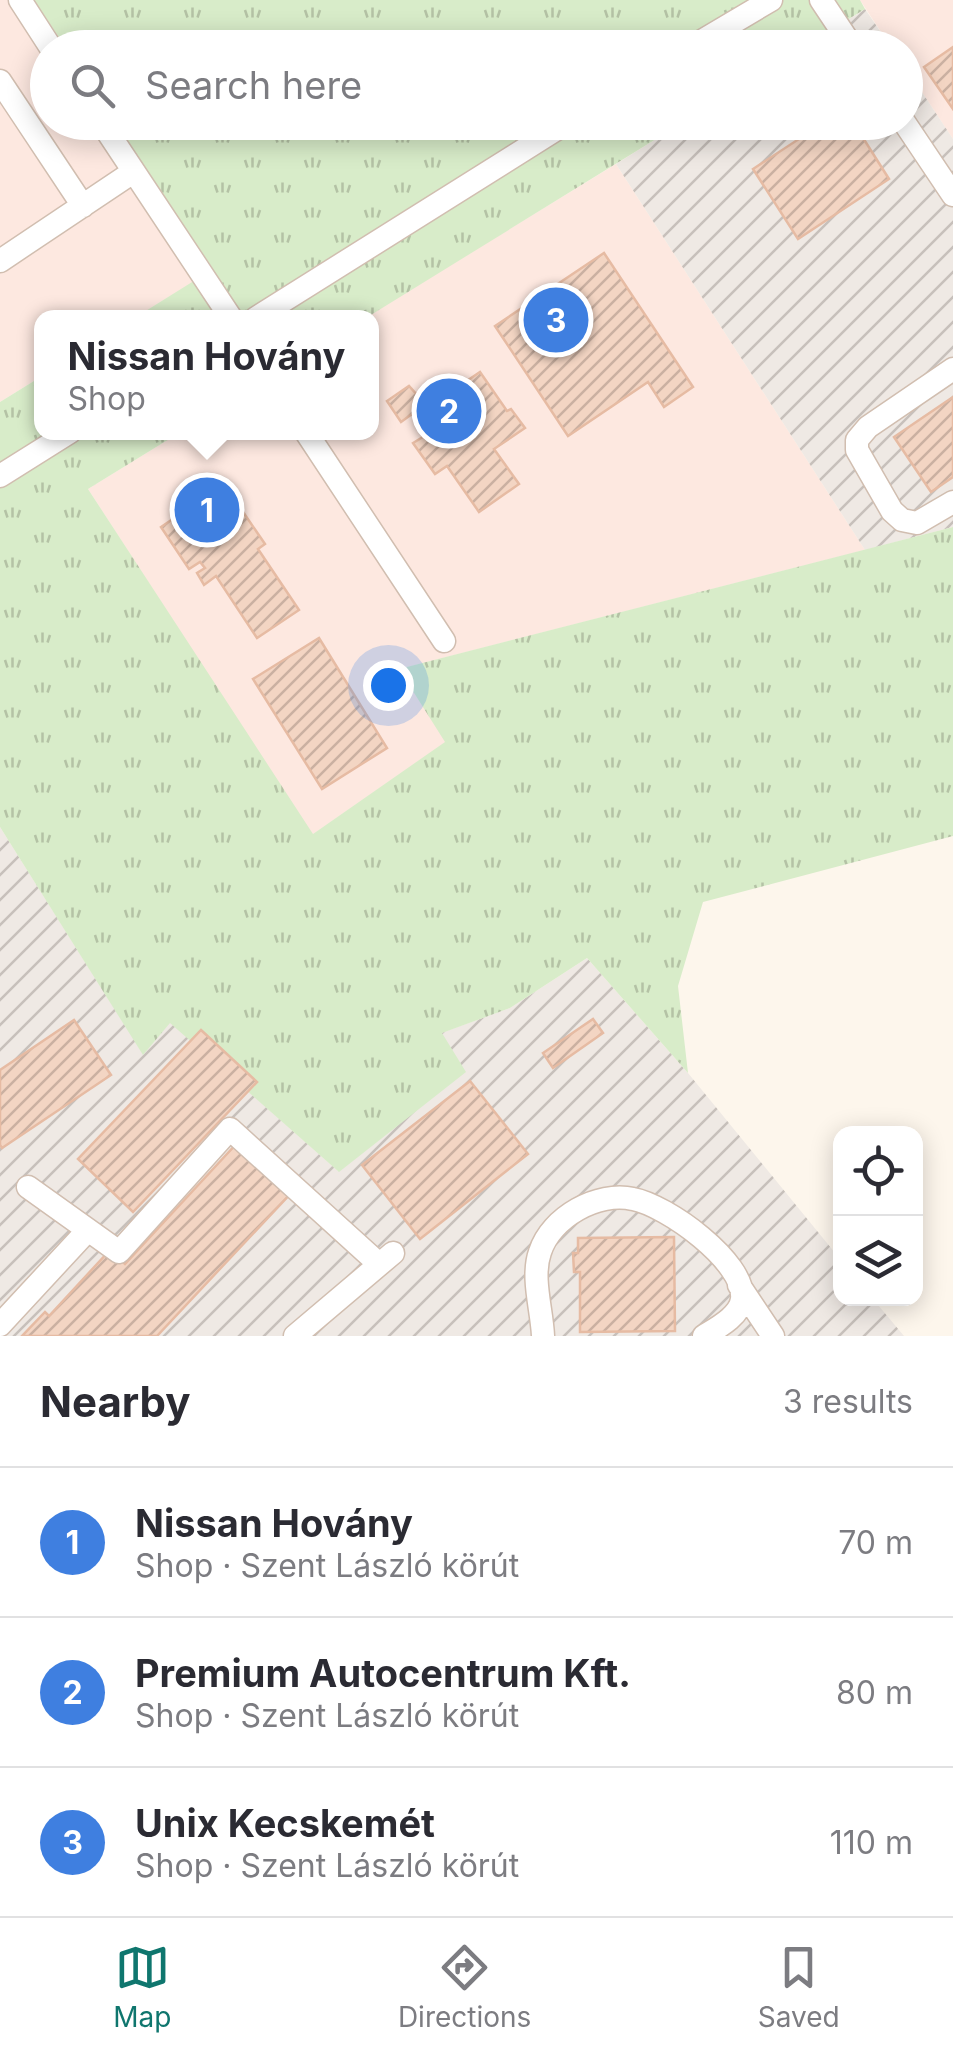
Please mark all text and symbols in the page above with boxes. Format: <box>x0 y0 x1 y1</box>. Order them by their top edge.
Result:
search box <box>30 30 923 140</box>
icon: search <box>65 58 120 113</box>
text: Search here <box>145 62 362 108</box>
pin: 3 <box>524 282 588 358</box>
popup <box>34 310 379 440</box>
text: Nissan Hovány <box>68 333 345 379</box>
pin: 2 <box>416 374 482 448</box>
text: Shop <box>68 379 146 418</box>
pin: 1 <box>174 472 240 548</box>
your location <box>363 660 414 711</box>
map controls <box>833 1126 923 1306</box>
button: locate <box>833 1126 923 1216</box>
button: layers <box>833 1216 923 1306</box>
text: Nearby <box>40 1376 191 1427</box>
text: 3 results <box>783 1382 913 1421</box>
text: Nissan Hovány <box>135 1500 413 1546</box>
text: 1 <box>66 1523 79 1562</box>
text: 70 m <box>838 1523 913 1562</box>
text: Shop · Szent László körút <box>135 1546 519 1585</box>
text: Premium Autocentrum Kft. <box>135 1650 631 1696</box>
text: 2 <box>62 1673 83 1712</box>
text: 80 m <box>836 1673 913 1712</box>
text: Shop · Szent László körút <box>135 1696 519 1735</box>
text: Unix Kecskemét <box>135 1800 435 1846</box>
text: 3 <box>62 1823 83 1862</box>
text: 110 m <box>830 1823 913 1862</box>
text: Shop · Szent László körút <box>135 1846 519 1885</box>
tab: Map <box>113 1940 171 2034</box>
tab: Directions <box>398 1940 531 2034</box>
tab: Saved <box>758 1940 840 2034</box>

